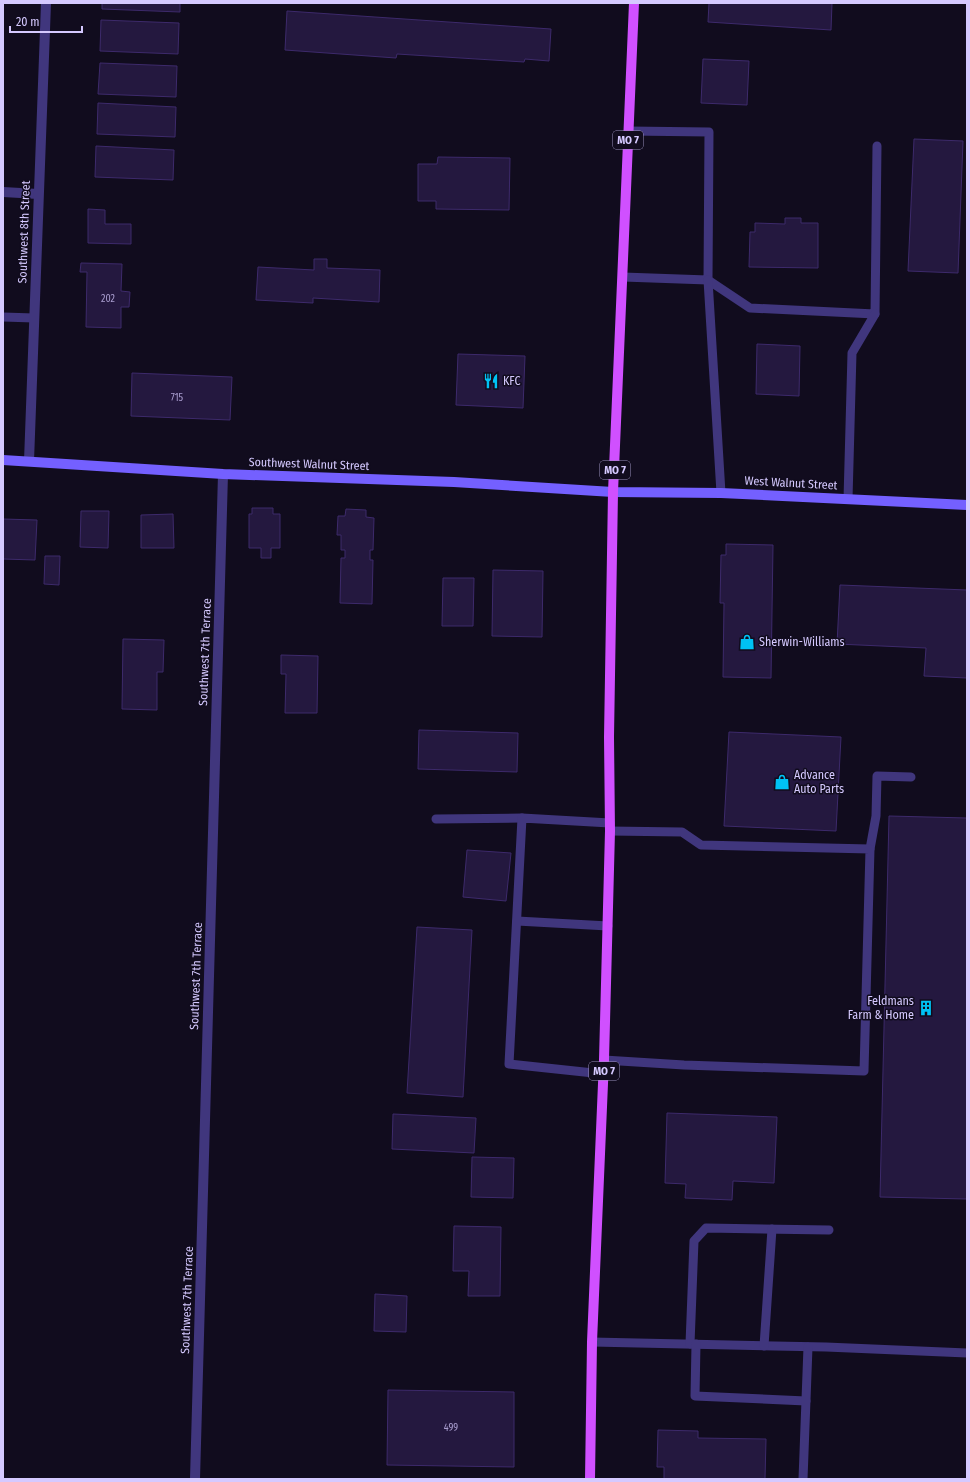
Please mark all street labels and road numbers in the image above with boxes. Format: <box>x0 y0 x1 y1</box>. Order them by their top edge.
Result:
road number: MO 7 <box>613 131 643 149</box>
street label: Southwest 8th Street <box>15 180 33 284</box>
street label: Southwest Walnut Street <box>248 455 370 473</box>
road number: MO 7 <box>600 461 630 479</box>
street label: West Walnut Street <box>744 474 838 492</box>
street label: Southwest 7th Terrace <box>196 598 214 706</box>
street label: Southwest 7th Terrace <box>187 922 205 1030</box>
road number: MO 7 <box>589 1062 619 1080</box>
street label: Southwest 7th Terrace <box>178 1246 196 1354</box>

